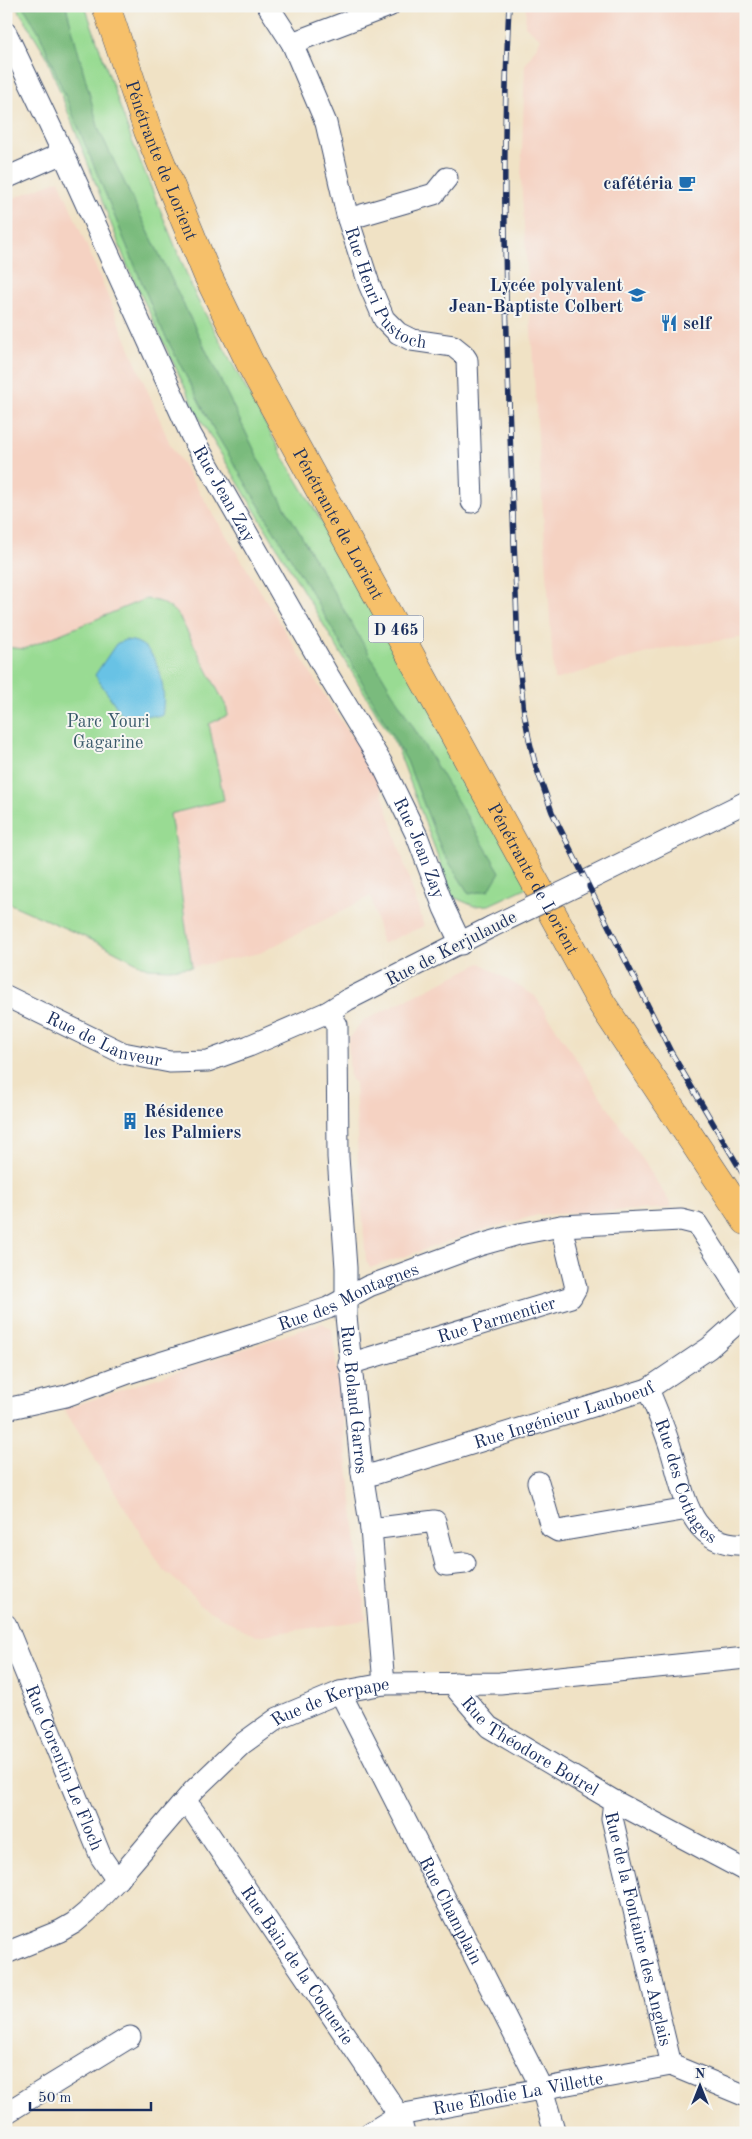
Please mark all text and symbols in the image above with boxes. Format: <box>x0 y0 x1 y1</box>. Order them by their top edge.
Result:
street label: Pénétrante de Lorient <box>122 78 200 243</box>
cafe icon: cafétéria <box>677 173 697 193</box>
place label: cafétéria <box>603 175 673 193</box>
street label: Rue Henri Pustoch <box>341 225 428 352</box>
place label: Lycée polyvalent Jean-Baptiste Colbert <box>449 277 623 316</box>
school or university icon: Lycée polyvalent Jean-Baptiste Colbert <box>627 285 647 305</box>
restaurant icon: self <box>659 313 679 333</box>
place label: self <box>683 315 713 333</box>
street label: Rue Jean Zay <box>189 443 258 546</box>
street label: Pénétrante de Lorient <box>289 446 386 603</box>
road number: D 465 <box>368 616 424 642</box>
park label: Parc Youri Gagarine <box>66 713 150 752</box>
street label: Rue Jean Zay <box>390 795 448 901</box>
street label: Pénétrante de Lorient <box>484 801 581 958</box>
street label: Rue de Kerjulaude <box>383 908 520 990</box>
street label: Rue de Lanveur <box>43 1009 164 1070</box>
place label: Résidence les Palmiers <box>144 1103 241 1142</box>
building icon: Résidence les Palmiers <box>120 1111 140 1131</box>
street label: Rue des Montagnes <box>276 1260 422 1335</box>
street label: Rue Parmentier <box>435 1294 559 1347</box>
street label: Rue Roland Garros <box>337 1325 370 1475</box>
street label: Rue Ingénieur Lauboeuf <box>472 1378 660 1452</box>
street label: Rue des Cottages <box>651 1416 720 1548</box>
street label: Rue de Kerpape <box>268 1676 389 1730</box>
street label: Rue Corentin Le Floch <box>22 1682 105 1854</box>
street label: Rue Théodore Botrel <box>457 1694 601 1800</box>
street label: Rue de la Fontaine des Anglais <box>601 1810 674 2048</box>
street label: Rue Champlain <box>415 1854 485 1968</box>
street label: Rue Bain de la Coquerie <box>237 1883 357 2048</box>
north arrow <box>674 2062 724 2112</box>
text: N <box>695 2067 706 2081</box>
street label: Rue Élodie La Villette <box>432 2070 605 2119</box>
scale bar <box>30 2079 151 2111</box>
text: 50 m <box>38 2091 72 2106</box>

